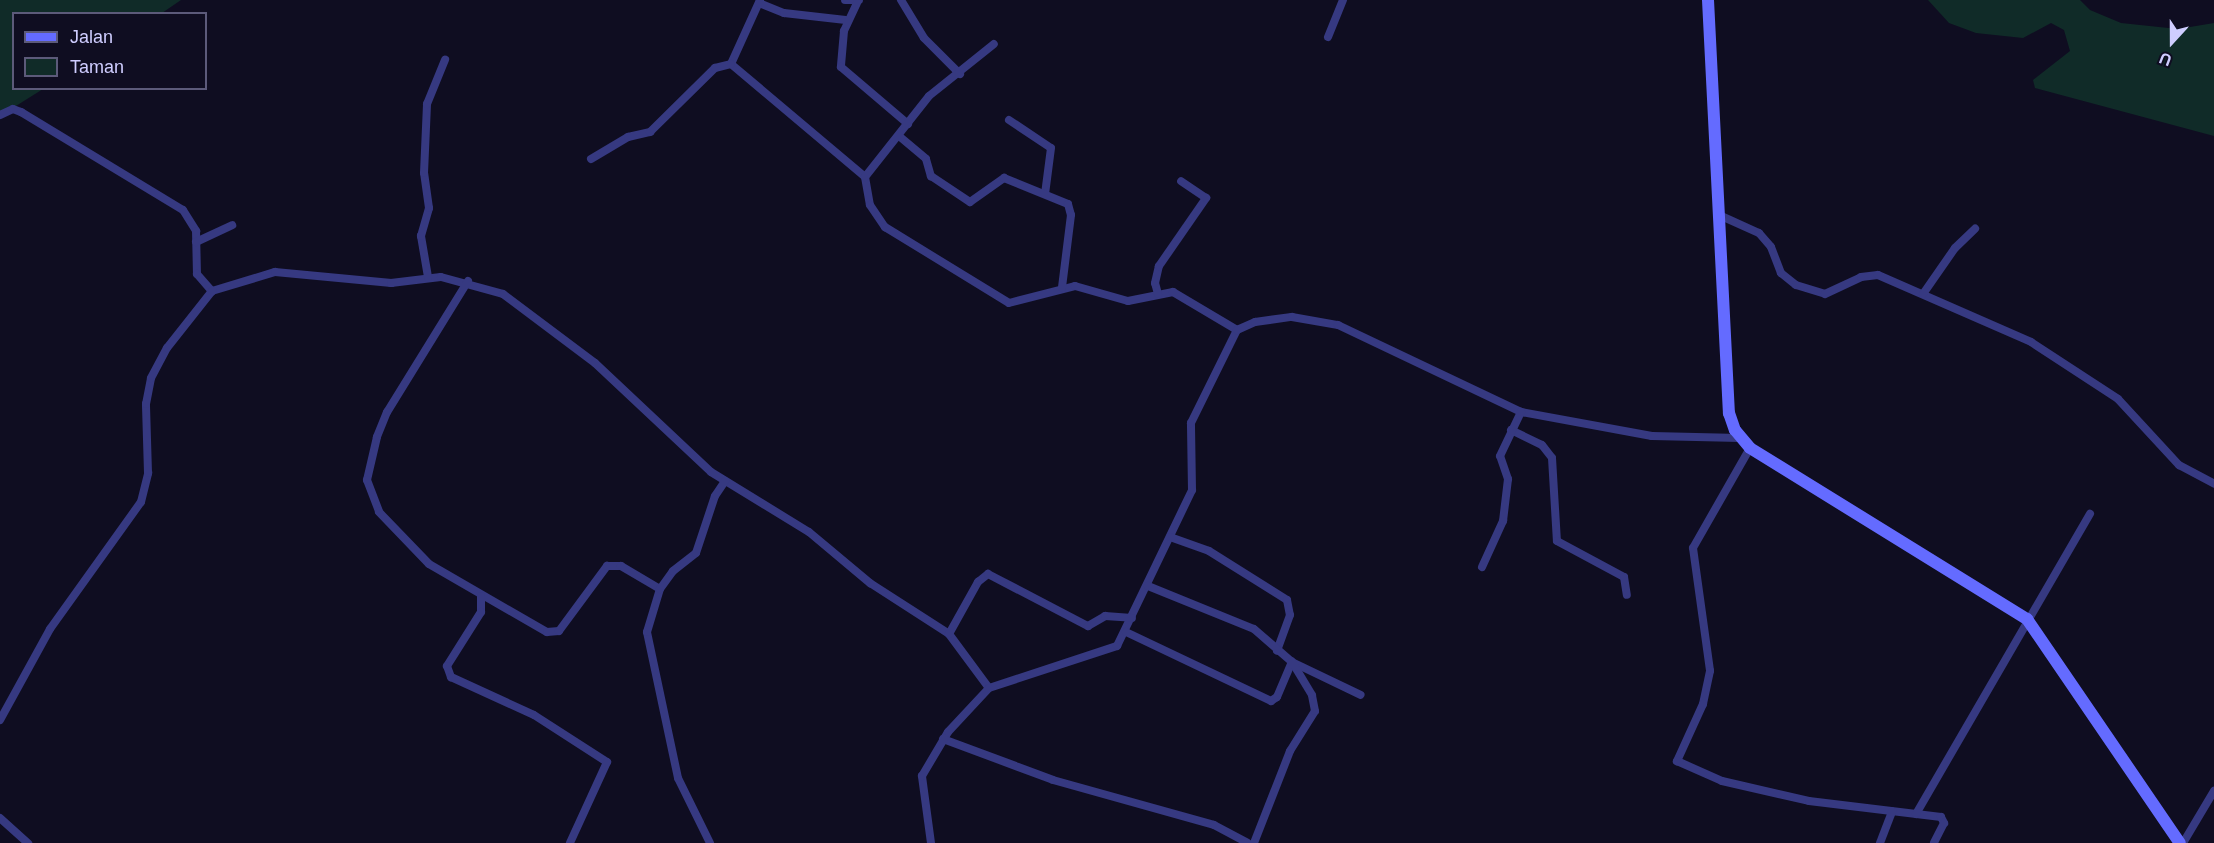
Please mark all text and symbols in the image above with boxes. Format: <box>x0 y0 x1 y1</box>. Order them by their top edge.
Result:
legend <box>12 12 207 90</box>
north arrow <box>2142 12 2202 72</box>
text: Jalan <box>70 27 113 47</box>
text: U <box>2157 49 2174 69</box>
text: Taman <box>70 57 124 77</box>

